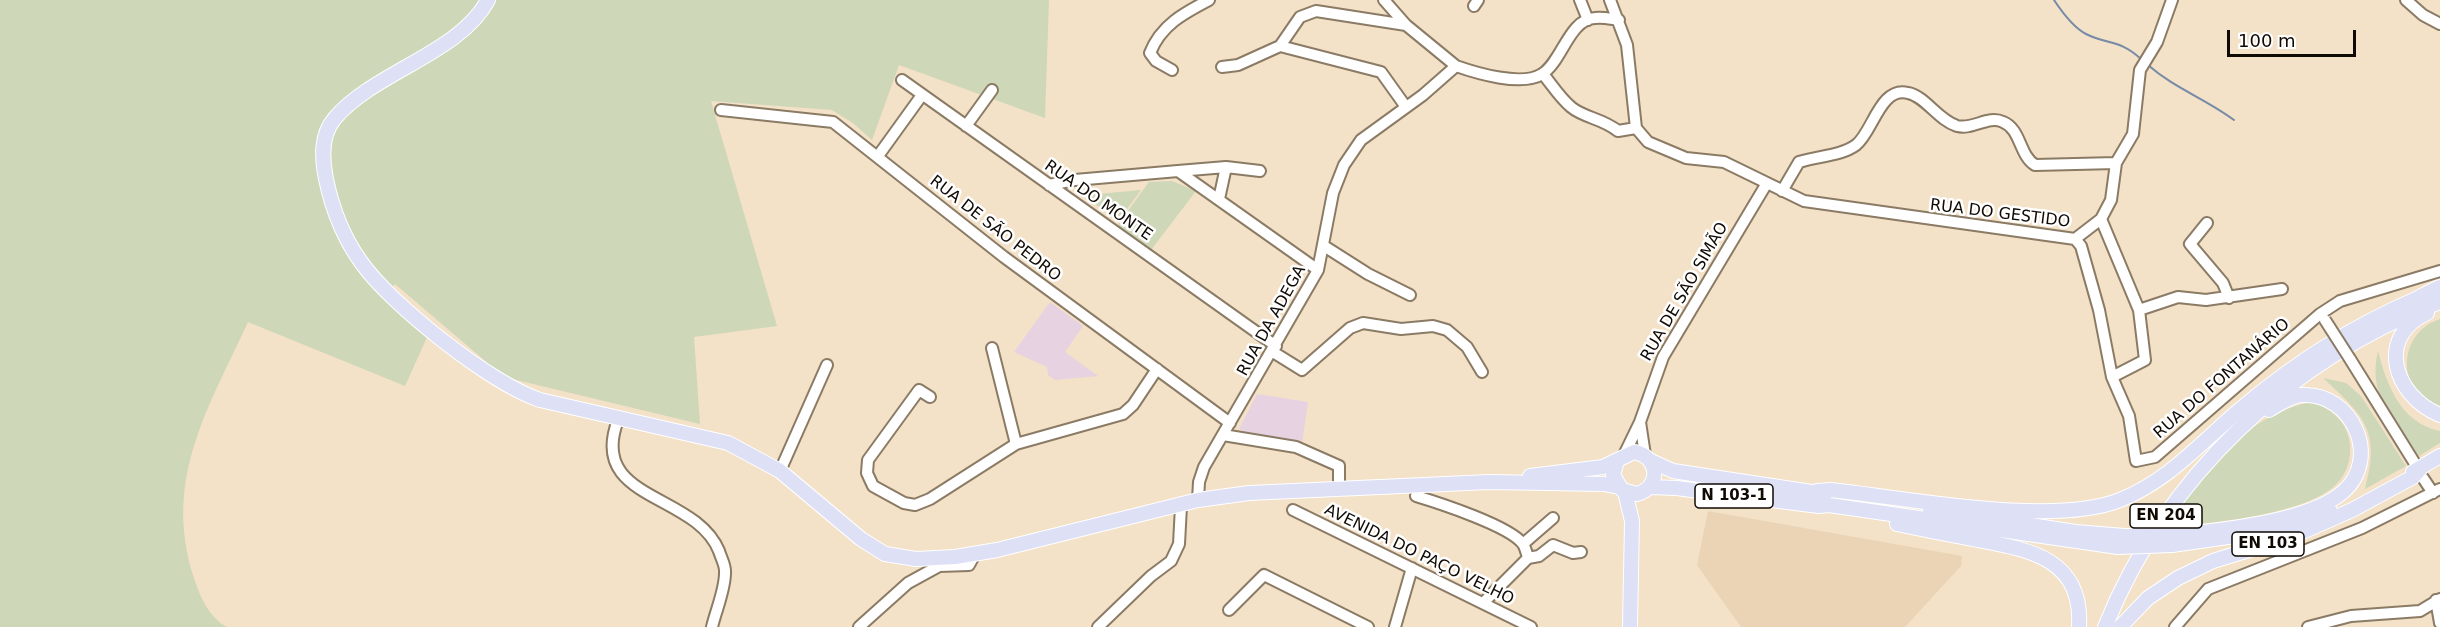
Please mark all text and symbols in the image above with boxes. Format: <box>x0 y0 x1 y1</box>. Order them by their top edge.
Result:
scale bar <box>2230 18 2359 56</box>
text: 100 m <box>2238 30 2296 51</box>
street label: RUA DO MONTE <box>1040 157 1156 245</box>
street label: RUA DE SÃO PEDRO <box>926 172 1064 286</box>
street label: RUA DO GESTIDO <box>1929 196 2071 232</box>
street label: RUA DE SÃO SIMÃO <box>1637 219 1733 365</box>
street label: RUA DA ADEGA <box>1234 262 1310 380</box>
street label: RUA DO FONTANÁRIO <box>2150 315 2294 443</box>
road number: N 103-1 <box>1695 484 1773 508</box>
street label: AVENIDA DO PAÇO VELHO <box>1321 501 1517 609</box>
road number: EN 204 <box>2130 504 2202 528</box>
road number: EN 103 <box>2232 532 2304 556</box>

